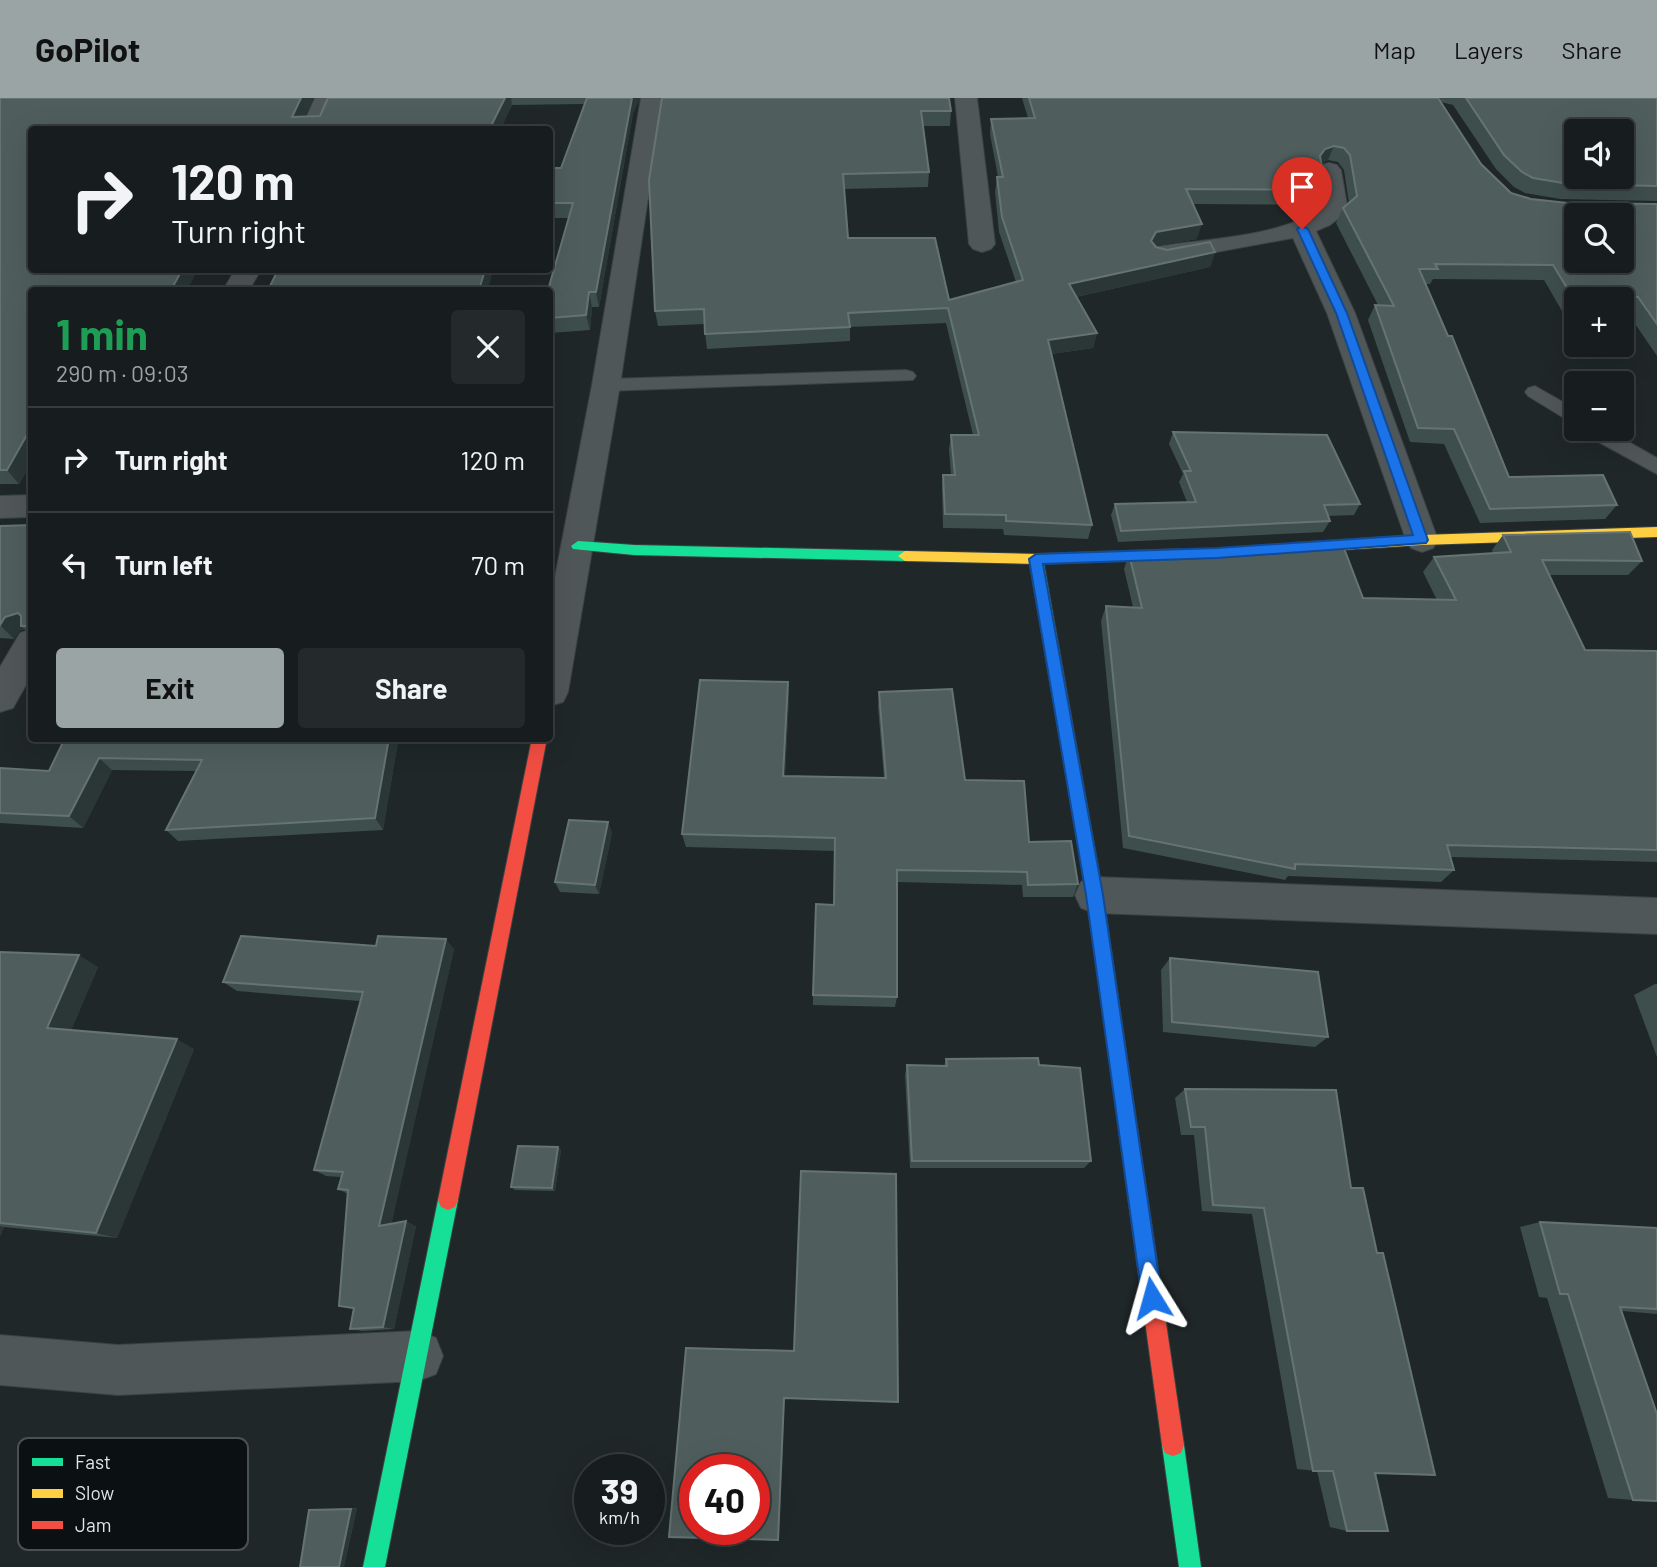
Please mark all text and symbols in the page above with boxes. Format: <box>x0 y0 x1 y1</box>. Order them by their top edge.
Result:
text: GoPilot <box>35 29 140 69</box>
text: Map <box>1373 35 1416 64</box>
text: Layers <box>1454 35 1523 64</box>
text: Share <box>1561 35 1622 64</box>
map controls <box>1564 119 1634 441</box>
button: sound <box>1564 119 1634 189</box>
text: 120 m <box>171 151 294 210</box>
icon: right <box>56 154 147 245</box>
pin <box>1272 157 1332 229</box>
icon: arrive <box>1283 168 1321 206</box>
button: search <box>1564 203 1634 273</box>
text: Turn right <box>171 211 306 249</box>
button: + <box>1564 287 1634 357</box>
text: 1 min <box>56 308 148 358</box>
button: close <box>451 310 525 384</box>
text: 290 m · 09:03 <box>56 359 189 387</box>
button: − <box>1564 371 1634 441</box>
icon: right <box>56 441 94 479</box>
text: Turn right <box>115 444 228 475</box>
text: 120 m <box>461 444 525 475</box>
icon: left <box>56 546 94 584</box>
text: Turn left <box>115 549 213 580</box>
text: 70 m <box>471 549 525 580</box>
button: Exit <box>56 648 284 728</box>
button: Share <box>298 648 525 728</box>
position arrow <box>1115 1261 1189 1335</box>
legend <box>18 1438 248 1550</box>
text: Fast <box>75 1450 111 1473</box>
speed limit sign: 40 <box>679 1454 770 1545</box>
text: 39 <box>601 1469 638 1511</box>
text: Slow <box>75 1481 114 1504</box>
text: km/h <box>599 1506 640 1528</box>
text: Jam <box>75 1513 111 1536</box>

